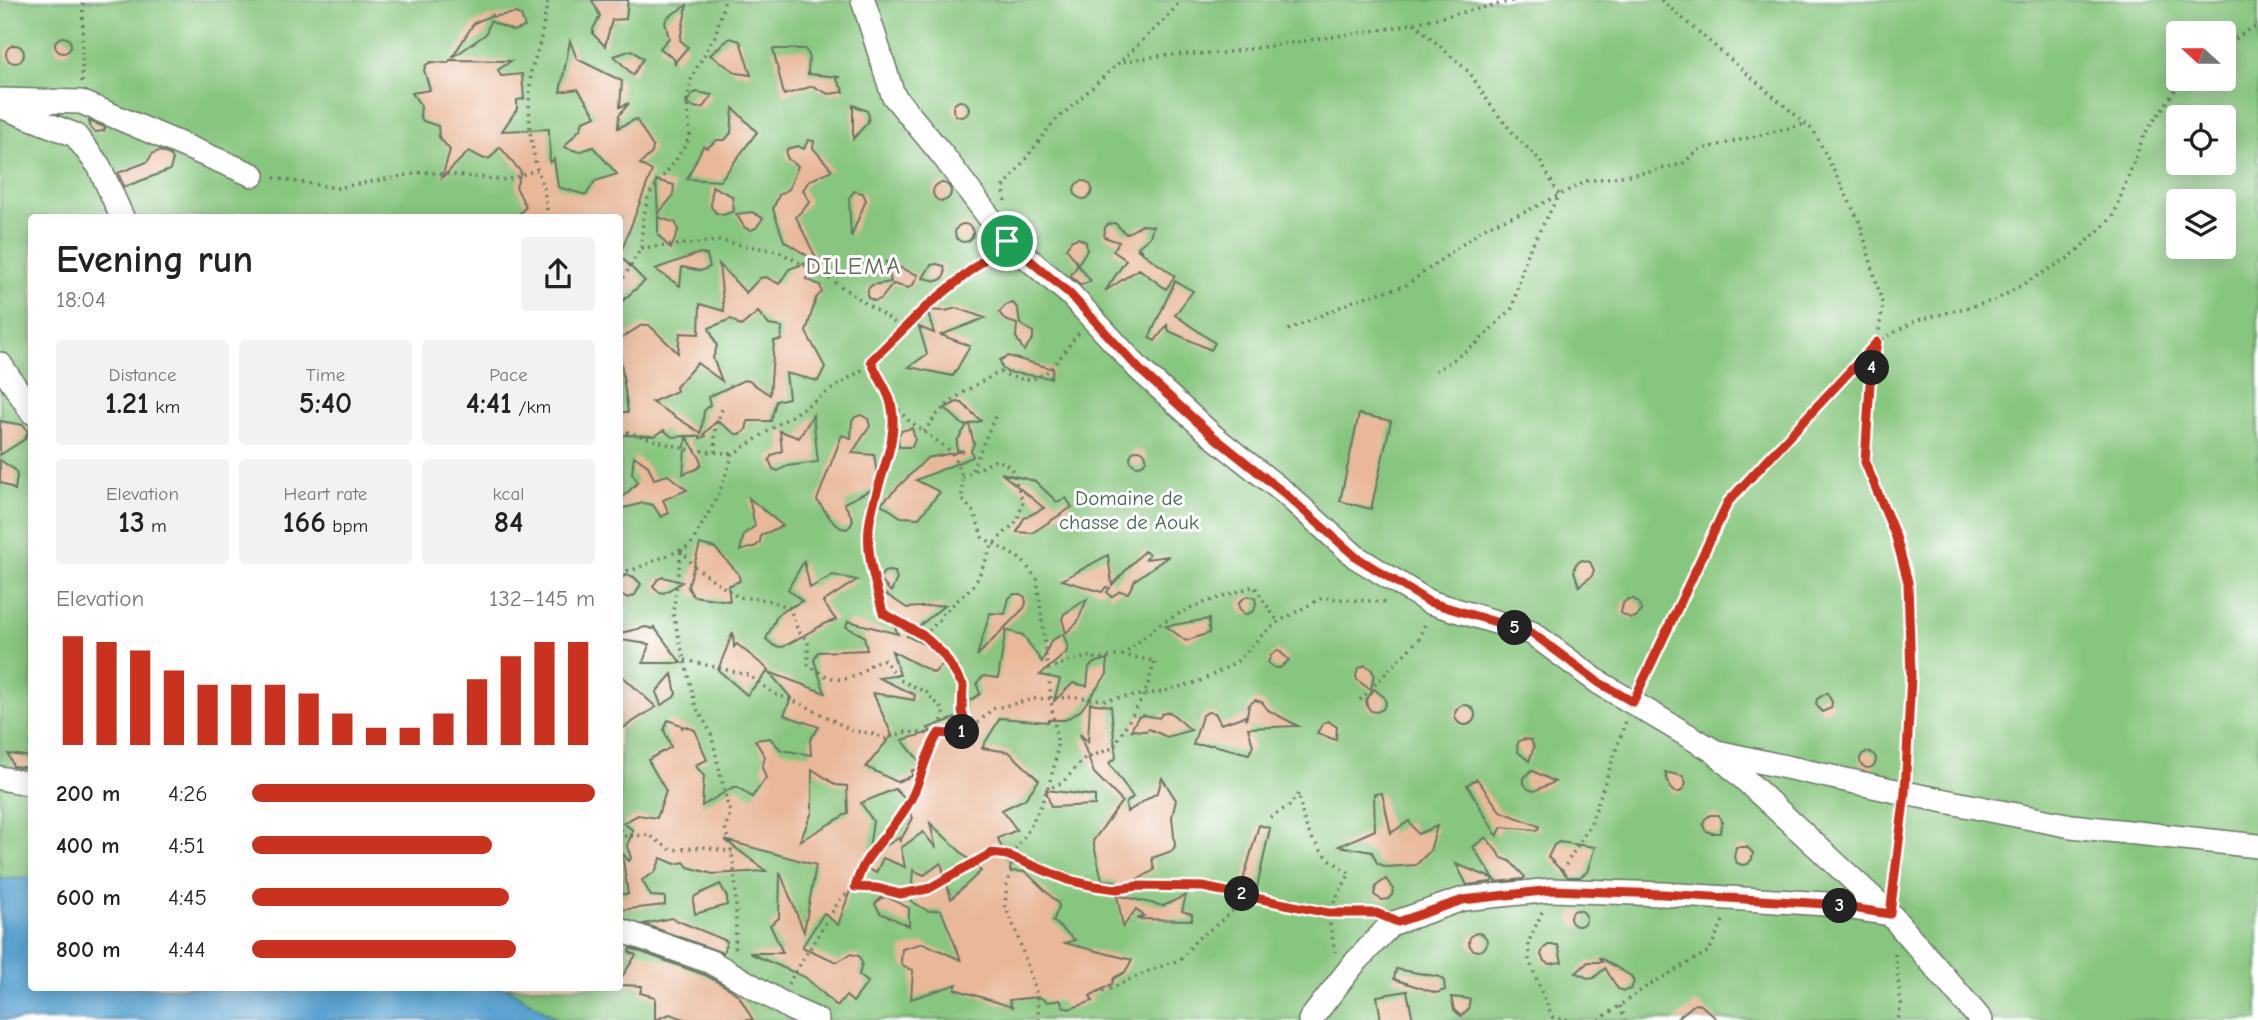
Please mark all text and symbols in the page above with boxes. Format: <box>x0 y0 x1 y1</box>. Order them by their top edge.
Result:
north arrow <box>2166 21 2236 91</box>
map controls <box>2166 21 2236 259</box>
button: locate <box>2166 105 2236 175</box>
button: layers <box>2166 189 2236 259</box>
pin <box>977 211 1037 271</box>
icon: arrive <box>988 222 1026 260</box>
button: share <box>521 237 595 311</box>
text: Evening run <box>56 238 253 282</box>
district label: DILEMA <box>806 252 902 280</box>
text: 18:04 <box>56 286 106 313</box>
pin: 4 <box>1854 350 1890 386</box>
text: 4 <box>1867 356 1876 378</box>
text: Distance <box>108 364 177 386</box>
text: Time <box>306 364 345 386</box>
text: Pace <box>489 364 528 386</box>
text: 1.21 <box>105 386 149 421</box>
text: 5:40 <box>299 386 352 421</box>
text: 4:41 <box>466 386 512 421</box>
text: km <box>149 396 180 418</box>
text: /km <box>512 396 551 418</box>
text: Elevation <box>106 483 179 505</box>
text: Heart rate <box>284 483 367 505</box>
text: kcal <box>493 483 524 505</box>
park label: Domaine de chasse de Aouk <box>1059 486 1199 534</box>
text: 13 <box>118 505 145 540</box>
text: 166 <box>283 505 326 540</box>
text: 84 <box>494 505 523 540</box>
text: m <box>145 515 167 537</box>
text: bpm <box>326 515 368 537</box>
text: Elevation <box>56 585 144 612</box>
text: 132–145 m <box>489 585 595 612</box>
pin: 5 <box>1498 610 1532 646</box>
text: 5 <box>1509 616 1520 638</box>
pin: 1 <box>944 714 979 750</box>
text: 1 <box>958 720 965 742</box>
text: 200 m <box>56 780 120 807</box>
text: 4:26 <box>168 780 208 807</box>
text: 400 m <box>56 832 120 859</box>
text: 4:51 <box>168 832 205 859</box>
pin: 2 <box>1224 876 1260 912</box>
text: 2 <box>1237 882 1246 904</box>
text: 600 m <box>56 884 121 911</box>
text: 4:45 <box>168 884 207 911</box>
pin: 3 <box>1822 888 1857 923</box>
text: 3 <box>1835 894 1844 916</box>
text: 800 m <box>56 936 121 963</box>
text: 4:44 <box>168 936 206 963</box>

